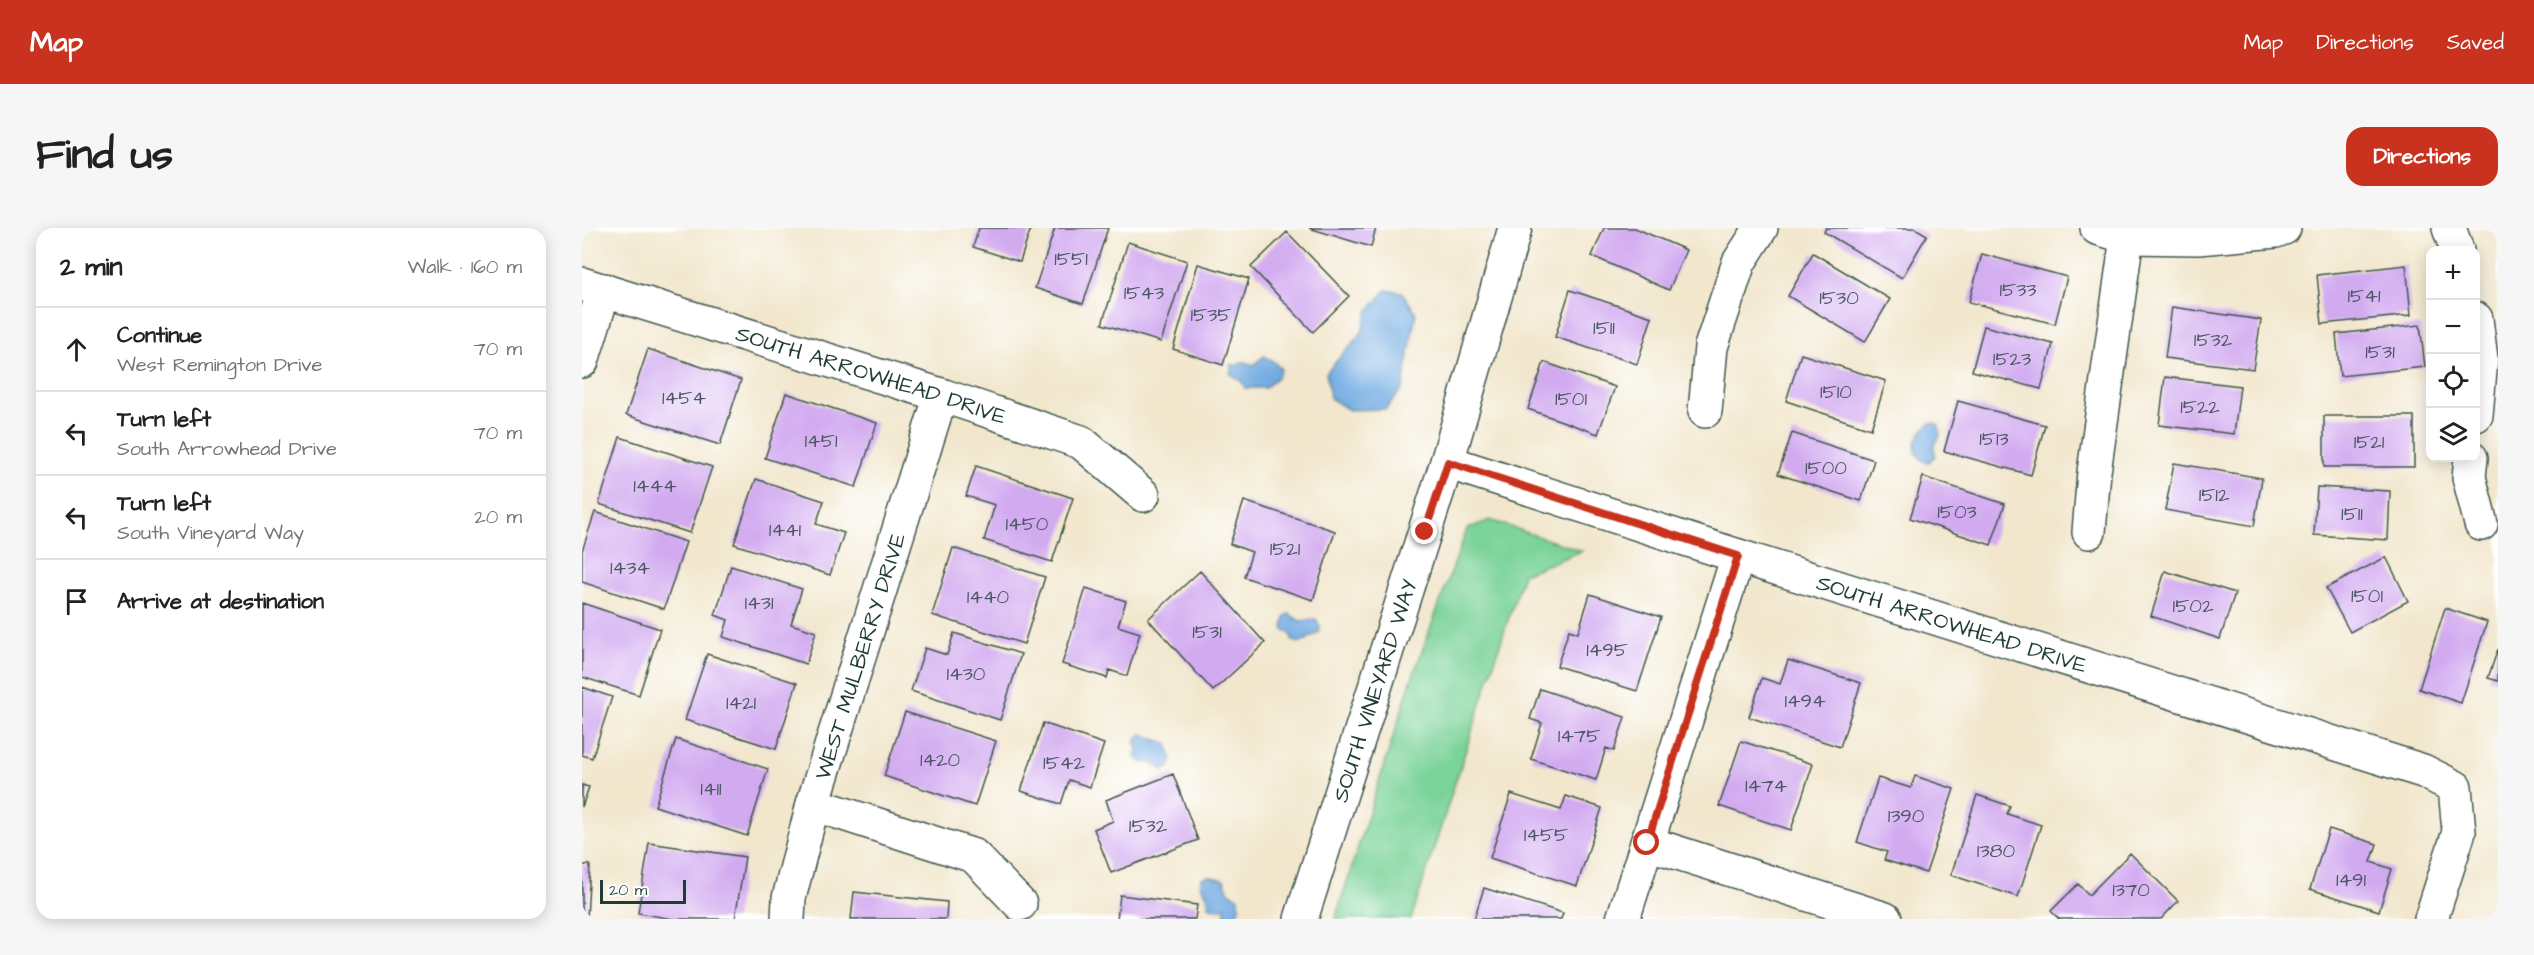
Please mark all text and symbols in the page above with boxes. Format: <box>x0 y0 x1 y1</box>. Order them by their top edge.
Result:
text: Map <box>30 23 83 62</box>
text: Map <box>2243 28 2283 57</box>
text: Directions <box>2316 28 2414 57</box>
text: Saved <box>2447 28 2504 57</box>
text: Find us <box>36 127 173 185</box>
button: Directions <box>2346 127 2498 186</box>
house number: 1551 <box>1054 245 1088 273</box>
map controls <box>2426 246 2480 462</box>
button: + <box>2426 246 2480 300</box>
text: 2 min <box>60 249 122 285</box>
text: Walk · 160 m <box>407 253 522 281</box>
house number: 1533 <box>1999 276 2037 304</box>
house number: 1543 <box>1124 279 1164 307</box>
house number: 1541 <box>2348 282 2381 310</box>
house number: 1530 <box>1819 284 1859 312</box>
button: − <box>2426 300 2480 354</box>
house number: 1535 <box>1190 301 1232 329</box>
house number: 1511 <box>1593 314 1615 342</box>
street label: SOUTH ARROWHEAD DRIVE <box>732 319 1010 433</box>
text: Continue <box>117 320 202 351</box>
house number: 1532 <box>2194 326 2233 354</box>
icon: ahead <box>60 333 93 366</box>
text: 70 m <box>474 335 522 363</box>
house number: 1531 <box>2365 338 2395 366</box>
house number: 1523 <box>1993 345 2031 373</box>
text: West Remington Drive <box>117 351 322 379</box>
button: locate <box>2426 354 2480 408</box>
house number: 1510 <box>1820 378 1852 406</box>
house number: 1454 <box>662 384 706 412</box>
house number: 1501 <box>1555 385 1587 413</box>
house number: 1522 <box>2180 393 2220 421</box>
text: Turn left <box>117 404 211 435</box>
button: layers <box>2426 408 2480 462</box>
icon: left <box>60 417 93 450</box>
text: 70 m <box>474 419 522 447</box>
house number: 1513 <box>1979 425 2009 453</box>
house number: 1451 <box>805 427 838 455</box>
house number: 1521 <box>2354 428 2385 456</box>
text: South Arrowhead Drive <box>117 435 337 463</box>
house number: 1500 <box>1805 454 1847 482</box>
house number: 1444 <box>633 472 677 500</box>
house number: 1512 <box>2199 481 2230 509</box>
text: Turn left <box>117 488 211 519</box>
house number: 1503 <box>1937 498 1977 526</box>
house number: 1511 <box>2341 500 2363 528</box>
icon: left <box>60 501 93 534</box>
text: 20 m <box>474 503 522 531</box>
house number: 1450 <box>1006 510 1049 538</box>
house number: 1441 <box>769 516 802 544</box>
route end <box>1411 518 1437 544</box>
text: South Vineyard Way <box>117 519 304 547</box>
street label: WEST MULBERRY DRIVE <box>808 529 914 784</box>
house number: 1521 <box>1270 535 1301 563</box>
house number: 1434 <box>610 554 650 582</box>
street label: SOUTH ARROWHEAD DRIVE <box>1812 568 2090 682</box>
street label: SOUTH VINEYARD WAY <box>1325 575 1426 806</box>
house number: 1501 <box>2351 582 2383 610</box>
house number: 1440 <box>967 583 1010 611</box>
icon: arrive <box>60 585 93 618</box>
text: Arrive at destination <box>117 586 324 617</box>
house number: 1431 <box>745 589 774 617</box>
house number: 1502 <box>2173 592 2214 620</box>
house number: 1531 <box>1192 618 1222 646</box>
house number: 1495 <box>1586 636 1628 664</box>
house number: 1430 <box>947 660 986 688</box>
house number: 1494 <box>1784 687 1826 715</box>
house number: 1421 <box>726 689 757 717</box>
house number: 1475 <box>1558 722 1600 750</box>
house number: 1420 <box>920 746 961 774</box>
house number: 1542 <box>1043 749 1085 777</box>
house number: 1474 <box>1745 772 1787 800</box>
house number: 1411 <box>700 775 722 803</box>
house number: 1390 <box>1888 802 1925 830</box>
house number: 1532 <box>1129 812 1168 840</box>
house number: 1455 <box>1524 821 1568 849</box>
route start <box>1633 829 1659 855</box>
house number: 1380 <box>1977 837 2016 865</box>
house number: 1491 <box>2336 866 2366 894</box>
house number: 1370 <box>2112 876 2150 904</box>
scale bar <box>600 877 686 904</box>
text: 20 m <box>609 879 647 901</box>

